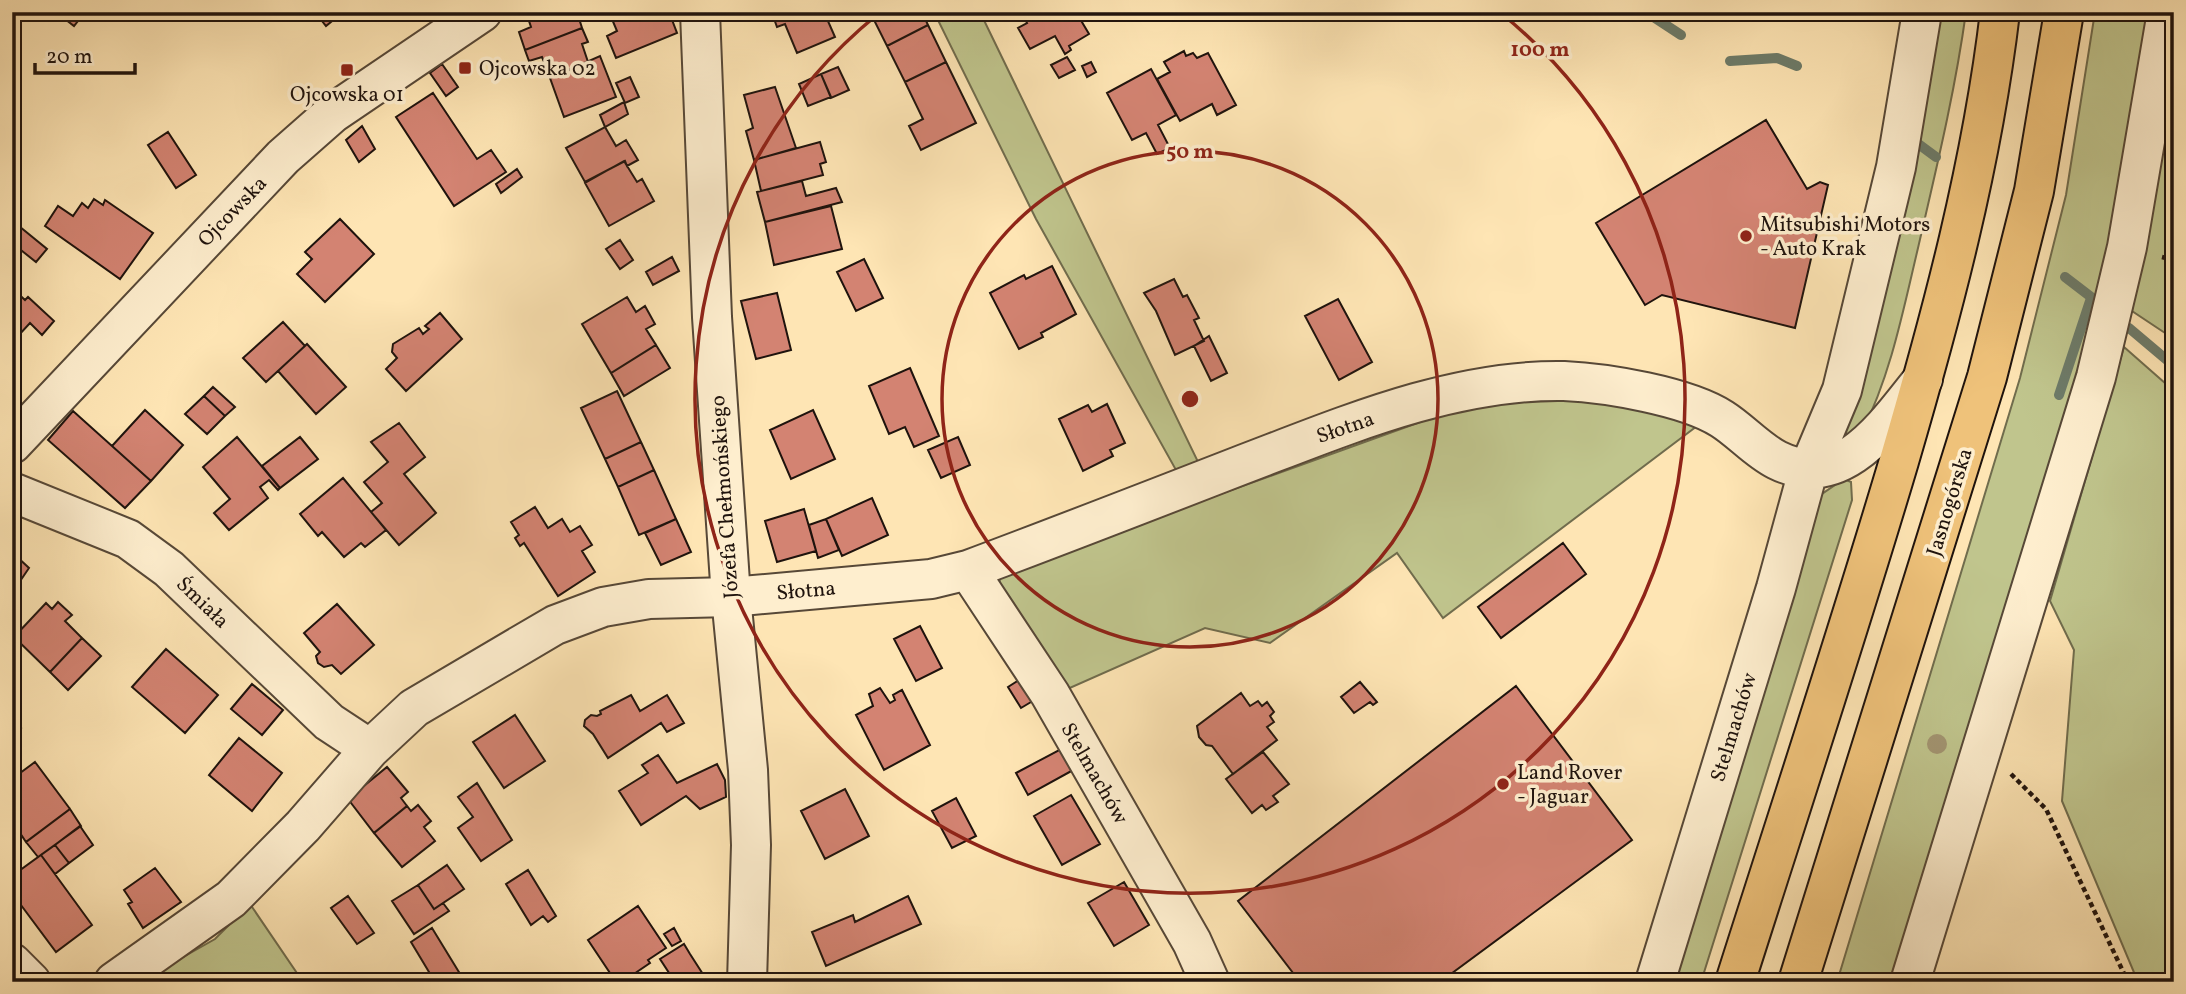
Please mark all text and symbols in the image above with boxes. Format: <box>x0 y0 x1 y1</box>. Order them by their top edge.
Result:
scale bar <box>35 32 135 76</box>
text: 100 m <box>1510 36 1570 65</box>
text: 20 m <box>46 43 92 72</box>
place label: Ojcowska 02 <box>479 55 596 84</box>
marker: Ojcowska 02 <box>457 60 473 76</box>
marker: Ojcowska 01 <box>339 62 355 78</box>
place label: Ojcowska 01 <box>290 81 404 110</box>
text: 50 m <box>1166 138 1214 167</box>
street label: Ojcowska <box>192 170 274 254</box>
place label: Mitsubishi Motors - Auto Krak <box>1760 211 1930 264</box>
marker: Mitsubishi Motors - Auto Krak <box>1738 228 1754 244</box>
centre of rings <box>1178 387 1202 411</box>
street label: Józefa Chełmońskiego <box>704 394 747 600</box>
street label: Słotna <box>1313 405 1378 452</box>
street label: Jasnogórska <box>1920 445 1981 560</box>
street label: Śmiała <box>169 571 235 636</box>
street label: Słotna <box>775 574 837 609</box>
street label: Stelmachów <box>1704 669 1765 786</box>
street label: Stelmachów <box>1053 718 1134 830</box>
place label: Land Rover - Jaguar <box>1517 759 1623 812</box>
marker: Land Rover - Jaguar <box>1495 776 1511 792</box>

